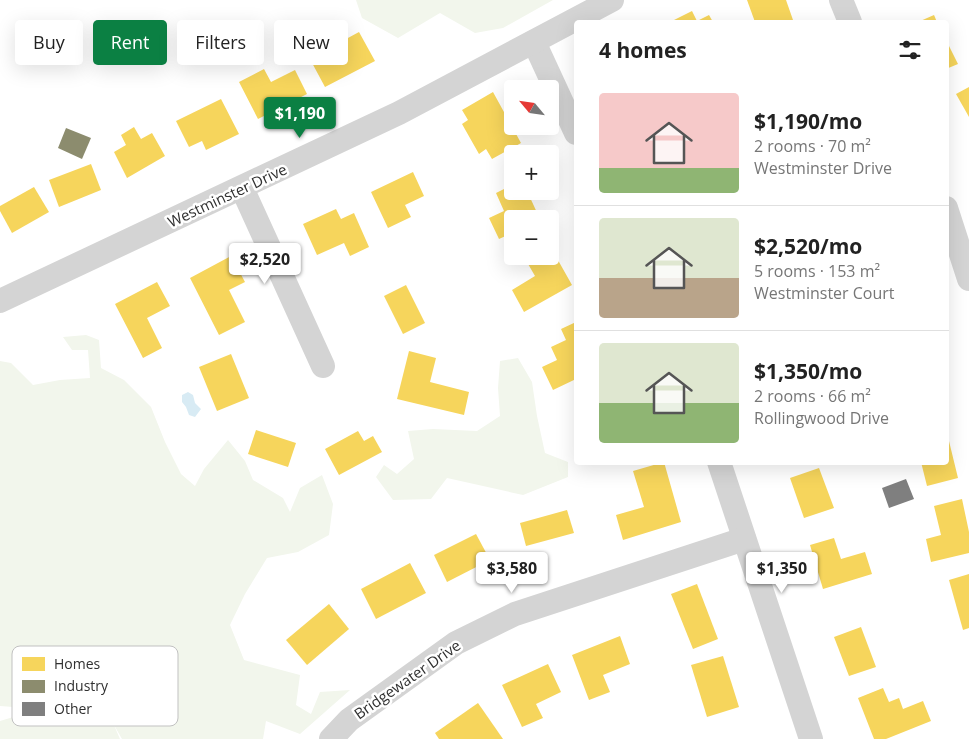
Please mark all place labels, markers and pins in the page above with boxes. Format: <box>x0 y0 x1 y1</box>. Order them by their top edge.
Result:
pin: $1,190 <box>259 96 341 139</box>
pin: $2,520 <box>224 242 306 285</box>
pin: $3,580 <box>471 552 553 594</box>
pin: $1,350 <box>741 552 823 594</box>

